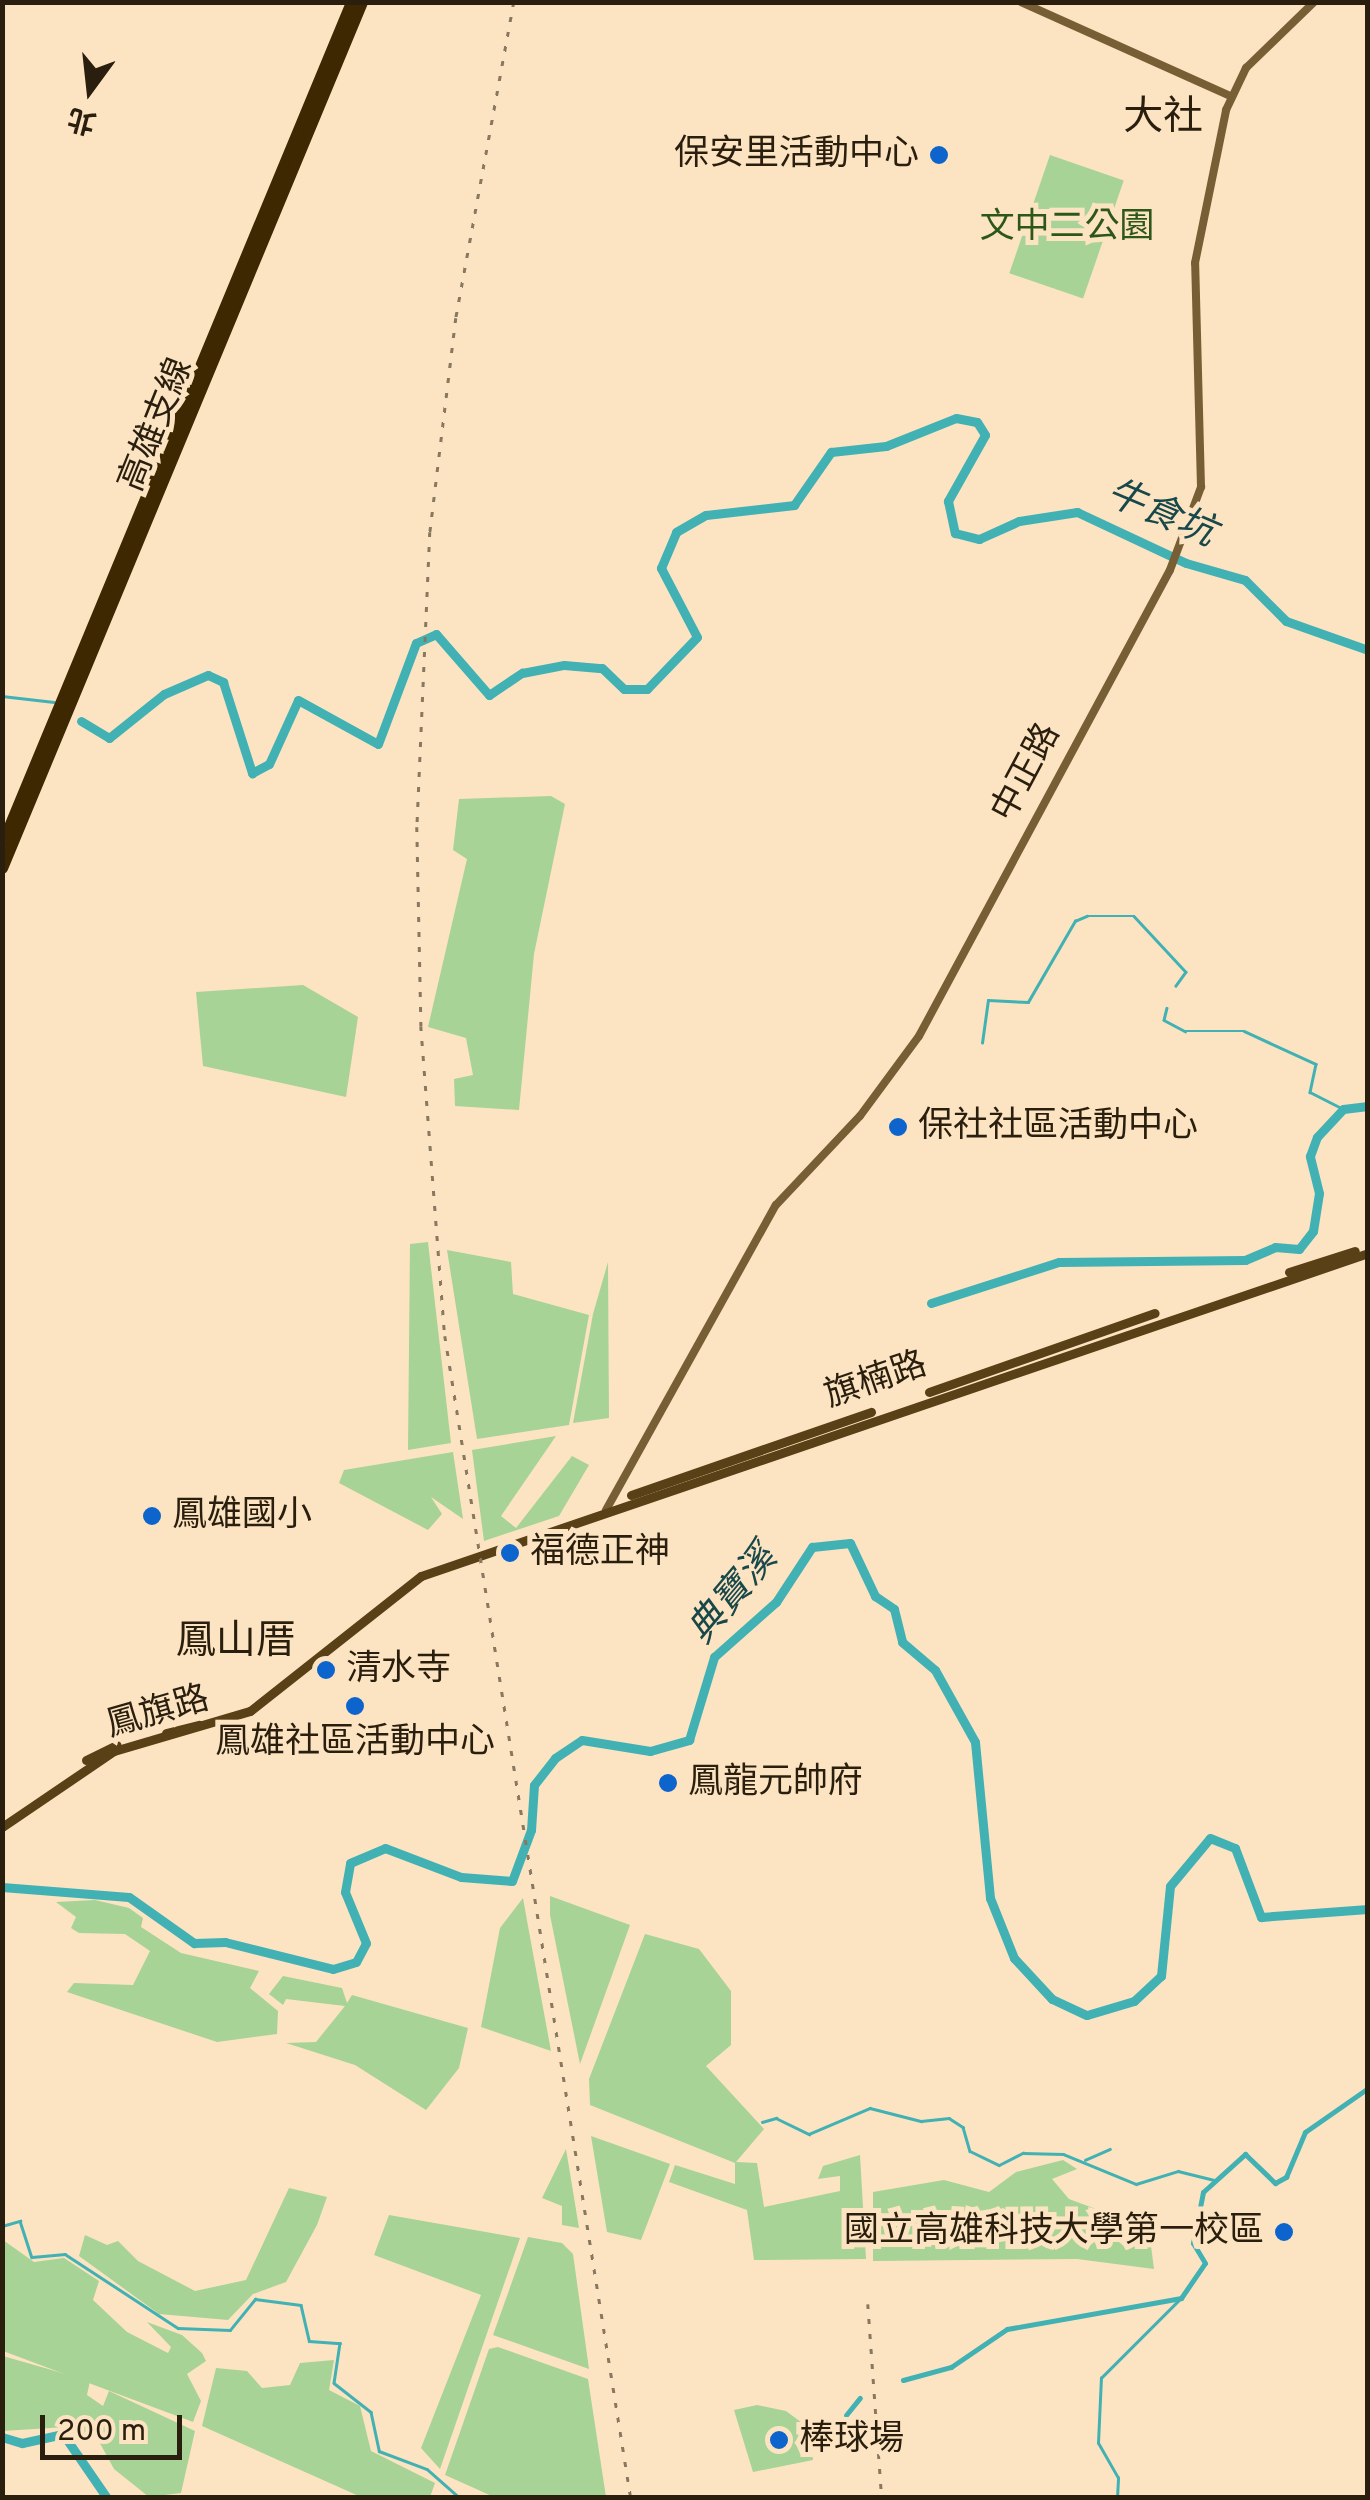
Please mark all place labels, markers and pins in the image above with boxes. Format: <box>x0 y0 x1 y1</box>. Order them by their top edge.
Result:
place label: 保安里活動中心 <box>674 134 919 176</box>
marker: 保安里活動中心 <box>928 144 950 166</box>
place label: 保社社區活動中心 <box>918 1106 1198 1148</box>
marker: 保社社區活動中心 <box>887 1116 909 1138</box>
place label: 鳳雄國小 <box>172 1495 312 1537</box>
marker: 鳳雄國小 <box>141 1505 163 1527</box>
place label: 福德正神 <box>530 1532 670 1574</box>
marker: 福德正神 <box>499 1542 521 1564</box>
place label: 清水寺 <box>346 1649 451 1691</box>
marker: 清水寺 <box>315 1659 337 1681</box>
marker: 鳳雄社區活動中心 <box>344 1695 366 1717</box>
place label: 鳳雄社區活動中心 <box>215 1722 495 1764</box>
place label: 鳳龍元帥府 <box>688 1762 863 1804</box>
marker: 鳳龍元帥府 <box>657 1772 679 1794</box>
place label: 國立高雄科技大學第一校區 <box>844 2211 1264 2253</box>
marker: 國立高雄科技大學第一校區 <box>1273 2221 1295 2243</box>
place label: 棒球場 <box>799 2419 904 2461</box>
marker: 棒球場 <box>768 2429 790 2451</box>

